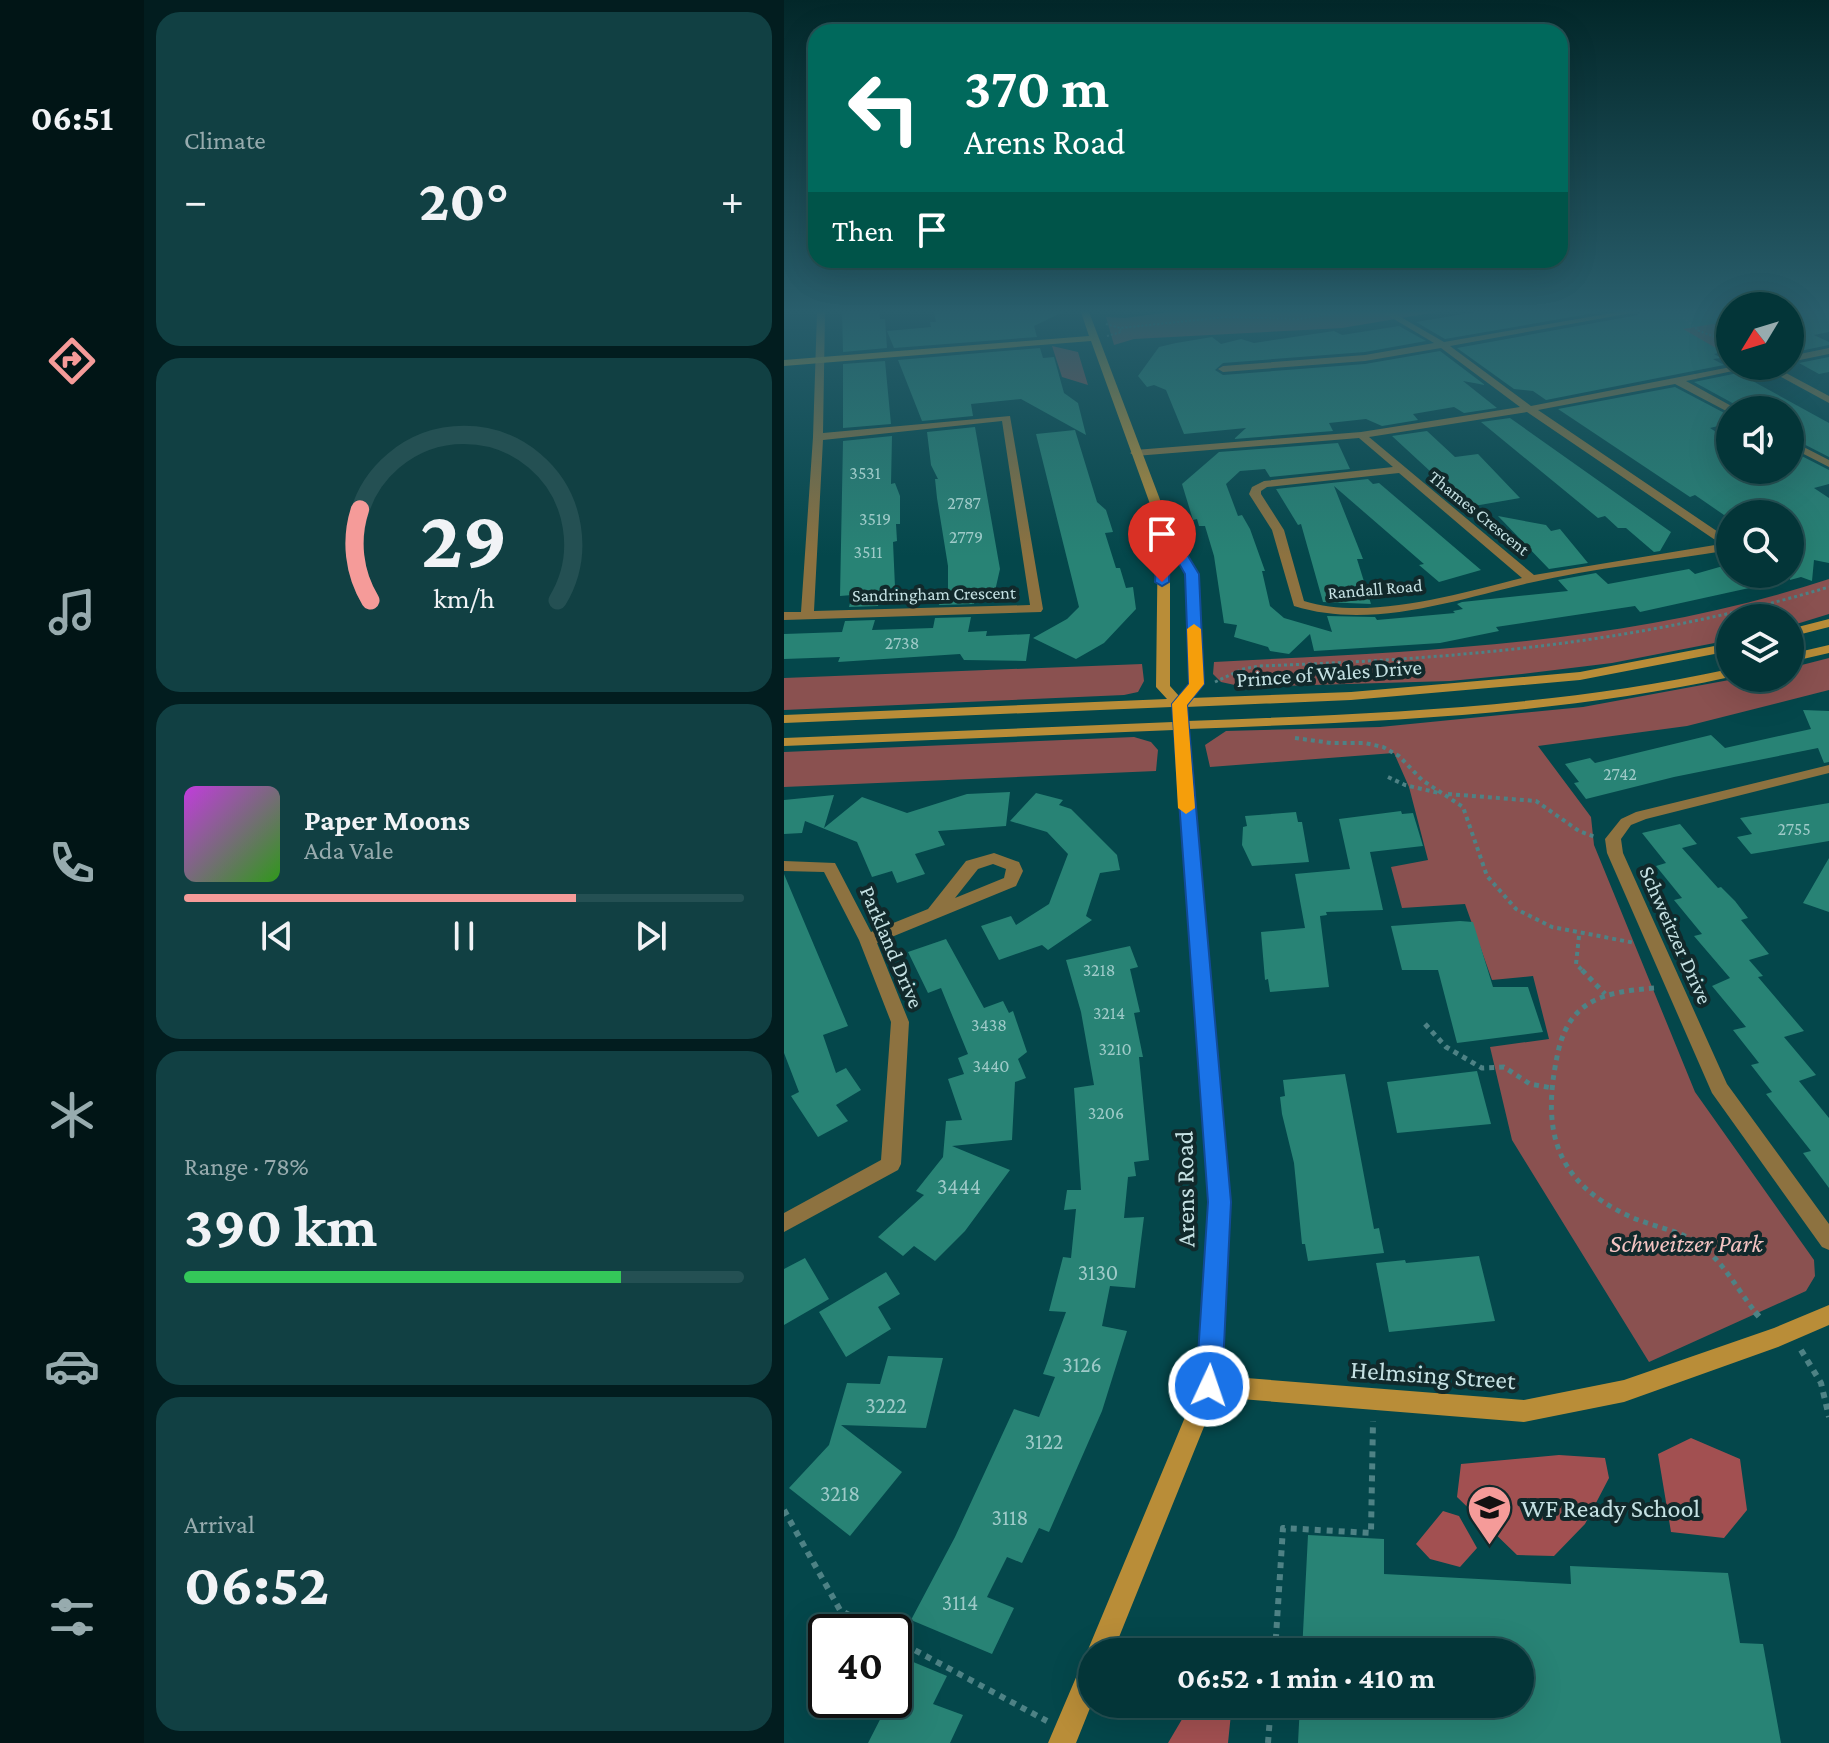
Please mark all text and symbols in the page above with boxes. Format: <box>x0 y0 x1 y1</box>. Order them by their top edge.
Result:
icon: left <box>832 56 936 160</box>
text: 370 m <box>964 57 1109 119</box>
text: 06:51 <box>31 98 113 138</box>
text: Arens Road <box>964 122 1126 162</box>
text: Climate <box>184 126 266 155</box>
text: 20° <box>419 166 509 233</box>
text: − <box>184 176 207 224</box>
text: + <box>721 176 744 224</box>
icon: arrive <box>910 208 954 252</box>
text: Then <box>832 214 894 247</box>
north arrow <box>1716 292 1804 380</box>
map controls <box>1716 292 1804 692</box>
icon: directions <box>44 333 100 389</box>
button: sound <box>1716 396 1804 484</box>
house number: 3531 <box>849 463 881 483</box>
street label: Thames Crescent <box>1425 466 1534 560</box>
text: 29 <box>420 492 508 585</box>
house number: 2787 <box>947 493 981 513</box>
pin <box>1128 500 1196 582</box>
button: search <box>1716 500 1804 588</box>
house number: 3519 <box>859 509 891 529</box>
icon: arrive <box>1140 512 1184 556</box>
house number: 2779 <box>949 527 983 547</box>
house number: 3511 <box>854 542 882 562</box>
street label: Randall Road <box>1327 575 1424 603</box>
text: km/h <box>433 582 495 614</box>
street label: Sandringham Crescent <box>852 583 1017 605</box>
icon: music <box>44 584 100 640</box>
button: layers <box>1716 604 1804 692</box>
house number: 2738 <box>885 633 919 653</box>
street label: Prince of Wales Drive <box>1235 654 1423 692</box>
house number: 2742 <box>1603 764 1637 784</box>
text: Paper Moons <box>304 803 470 836</box>
house number: 2755 <box>1777 819 1811 839</box>
icon: phone <box>44 835 100 891</box>
text: Ada Vale <box>304 836 393 865</box>
street label: Schweitzer Drive <box>1634 862 1718 1008</box>
street label: Parkland Drive <box>855 882 929 1012</box>
icon: previous <box>255 914 299 958</box>
icon: pause <box>442 914 486 958</box>
icon: next <box>629 914 673 958</box>
house number: 3218 <box>1083 960 1115 980</box>
house number: 3214 <box>1093 1003 1125 1023</box>
house number: 3438 <box>971 1015 1007 1035</box>
house number: 3210 <box>1098 1039 1132 1059</box>
house number: 3440 <box>972 1056 1010 1076</box>
icon: climate <box>44 1087 100 1143</box>
house number: 3206 <box>1088 1103 1124 1123</box>
street label: Arens Road <box>1169 1130 1201 1248</box>
text: Range · 78% <box>184 1152 309 1181</box>
house number: 3444 <box>937 1174 981 1199</box>
text: 390 km <box>184 1192 377 1259</box>
park label: Schweitzer Park <box>1609 1229 1764 1258</box>
house number: 3130 <box>1078 1260 1118 1285</box>
icon: car <box>44 1338 100 1394</box>
position arrow <box>1167 1344 1251 1428</box>
house number: 3126 <box>1062 1352 1102 1377</box>
street label: Helmsing Street <box>1349 1355 1517 1395</box>
house number: 3222 <box>865 1393 907 1418</box>
house number: 3122 <box>1025 1429 1063 1454</box>
house number: 3218 <box>820 1481 860 1506</box>
school or university icon: WF Ready School <box>1466 1484 1514 1547</box>
place label: WF Ready School <box>1521 1494 1700 1523</box>
house number: 3118 <box>992 1505 1028 1530</box>
text: Arrival <box>184 1510 255 1539</box>
text: 06:52 <box>184 1550 329 1617</box>
icon: filters <box>44 1589 100 1645</box>
house number: 3114 <box>942 1590 978 1615</box>
speed limit sign: 40 <box>808 1614 912 1718</box>
text: 06:52 · 1 min · 410 m <box>1177 1661 1435 1694</box>

